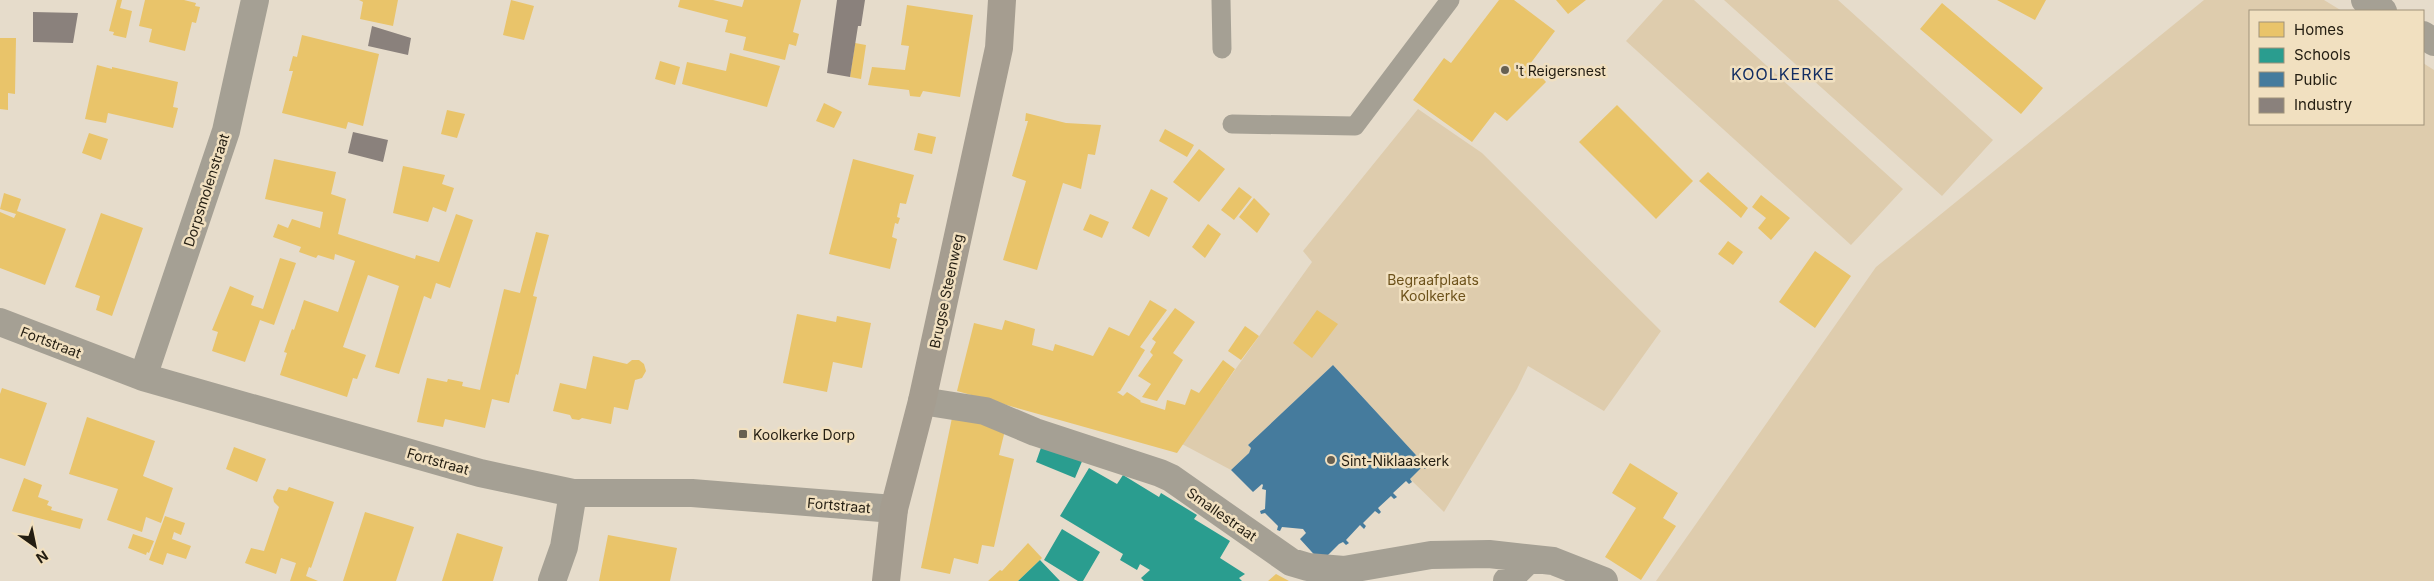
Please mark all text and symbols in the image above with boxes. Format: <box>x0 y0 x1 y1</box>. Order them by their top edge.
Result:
legend <box>2249 10 2424 125</box>
text: Homes <box>2294 20 2344 39</box>
text: Schools <box>2294 45 2351 64</box>
place label: 't Reigersnest <box>1515 62 1606 79</box>
marker: 't Reigersnest <box>1499 64 1511 76</box>
district label: KOOLKERKE <box>1731 64 1835 84</box>
text: Public <box>2294 70 2337 89</box>
text: Industry <box>2294 95 2353 114</box>
street label: Dorpsmolenstraat <box>180 131 232 249</box>
street label: Brugse Steenweg <box>926 232 966 350</box>
park label: Begraafplaats Koolkerke <box>1387 271 1479 304</box>
street label: Fortstraat <box>18 323 84 361</box>
place label: Koolkerke Dorp <box>753 426 855 443</box>
marker: Koolkerke Dorp <box>737 428 749 440</box>
street label: Fortstraat <box>405 444 471 478</box>
place label: Sint-Niklaaskerk <box>1341 452 1450 469</box>
marker: Sint-Niklaaskerk <box>1325 454 1337 466</box>
street label: Smallestraat <box>1184 484 1261 545</box>
street label: Fortstraat <box>807 494 872 516</box>
north arrow <box>10 521 60 571</box>
text: N <box>33 547 51 567</box>

